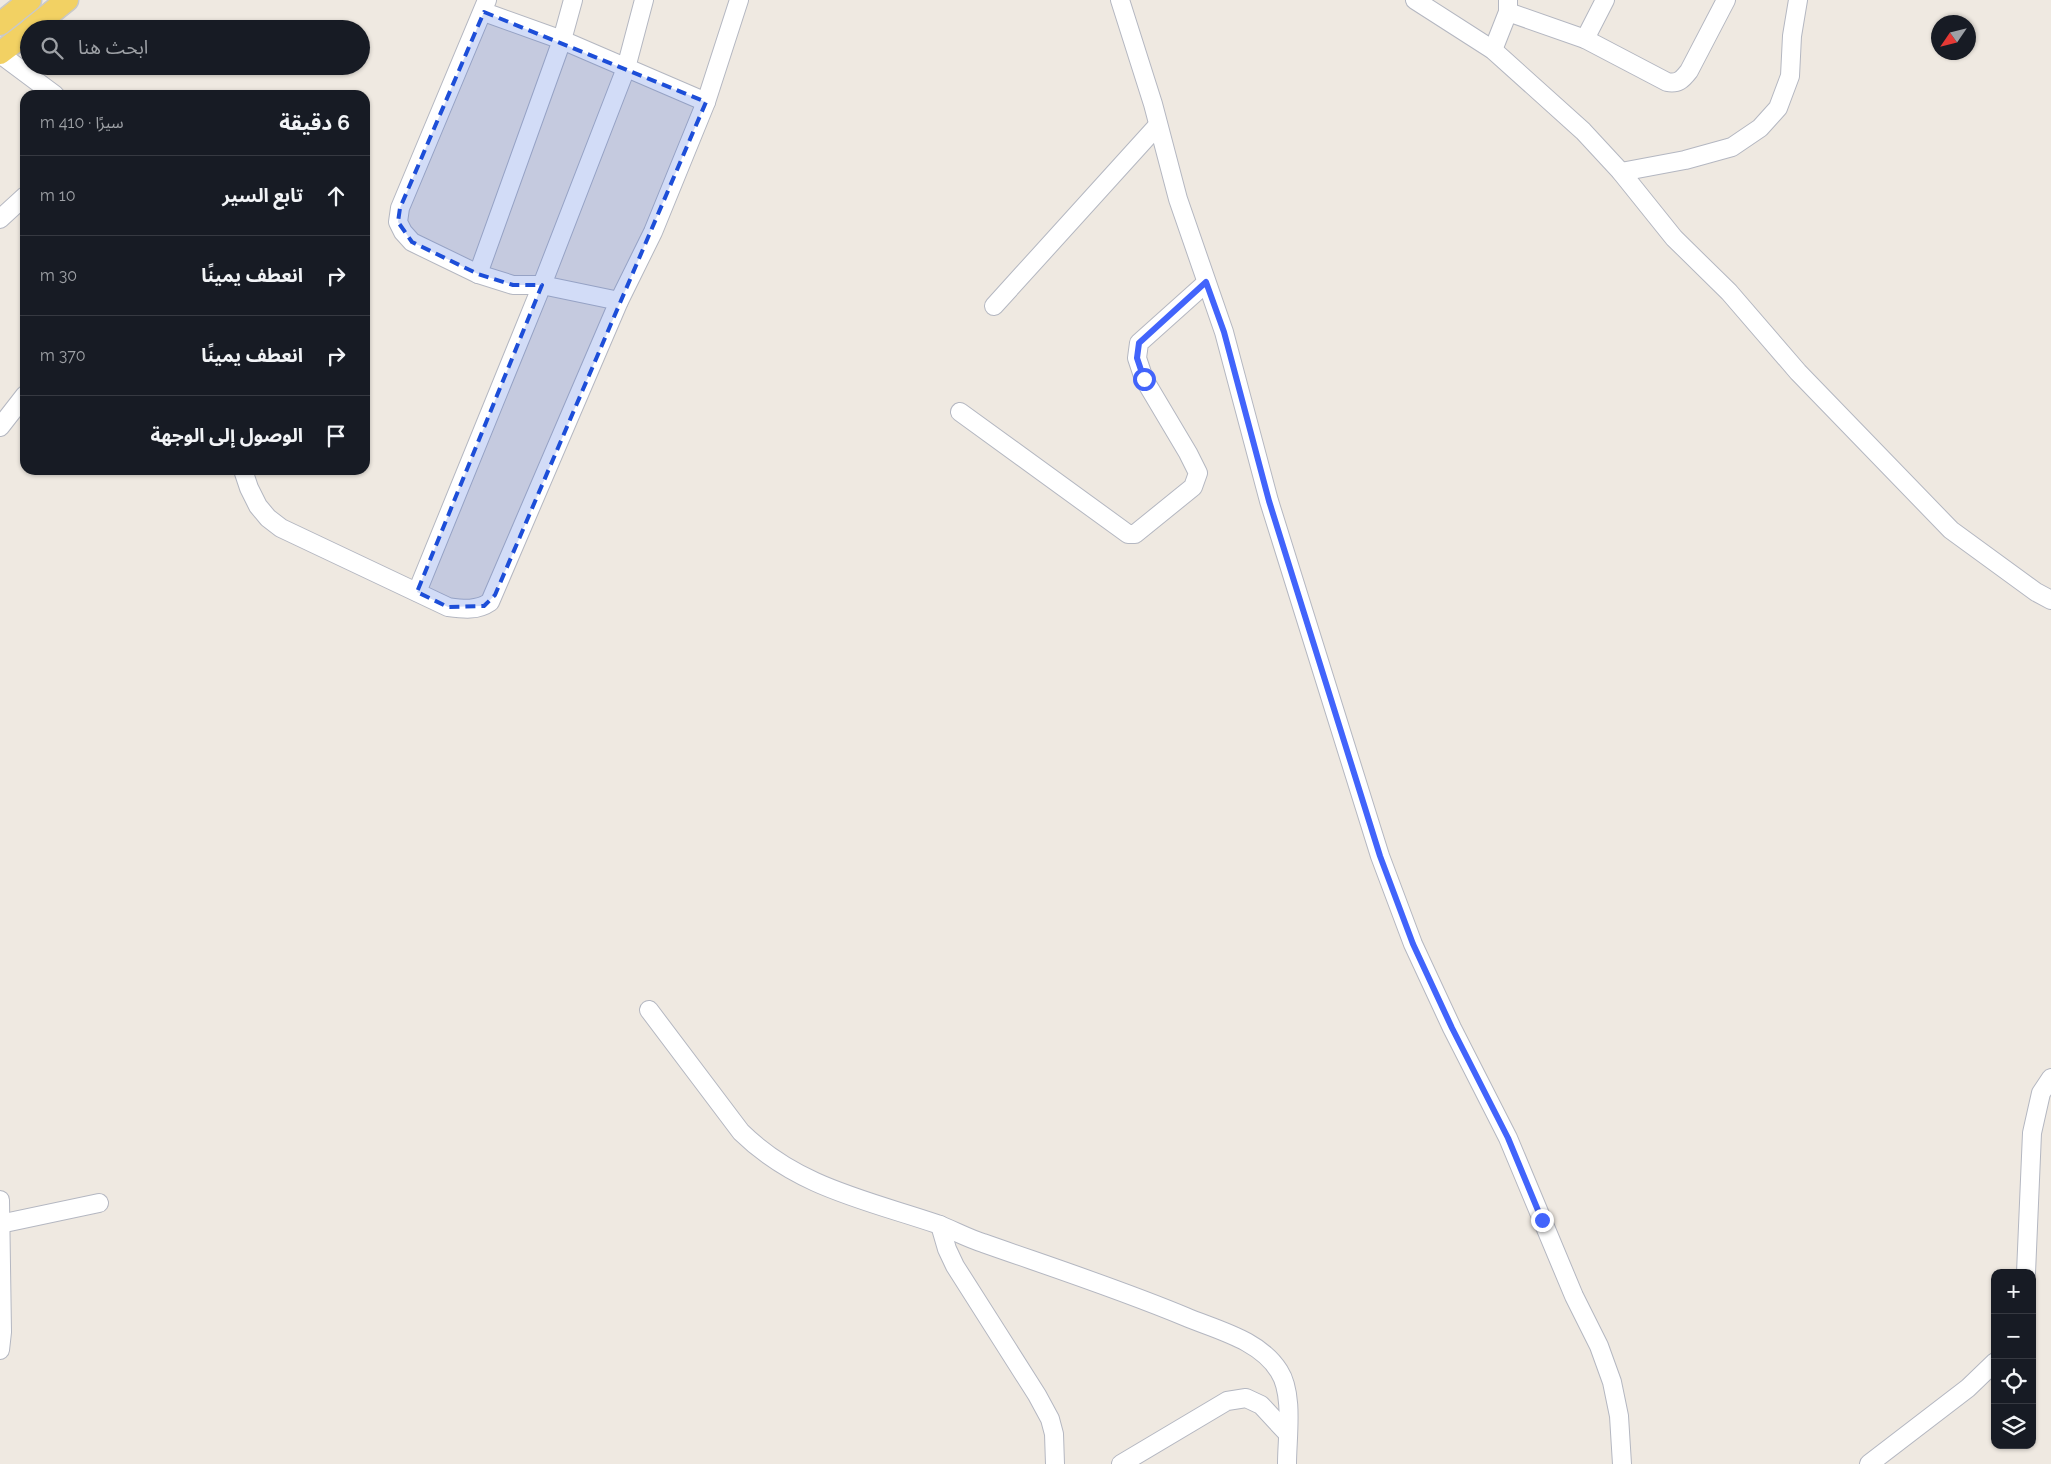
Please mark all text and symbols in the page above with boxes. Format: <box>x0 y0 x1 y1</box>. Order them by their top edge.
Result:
north arrow <box>1931 15 1976 60</box>
search box <box>20 20 370 75</box>
icon: search <box>38 34 66 62</box>
text: ابحث هنا <box>78 36 148 58</box>
text: 6 دقيقة <box>279 110 350 135</box>
text: سيرًا · 410 m <box>40 113 124 132</box>
icon: ahead <box>322 182 350 210</box>
text: تابع السير <box>222 184 303 206</box>
text: 10 m <box>40 186 75 205</box>
icon: right <box>322 262 350 290</box>
text: انعطف يمينًا <box>201 264 303 286</box>
text: 30 m <box>40 266 77 285</box>
icon: right <box>322 342 350 370</box>
text: انعطف يمينًا <box>201 344 303 366</box>
text: 370 m <box>40 346 86 365</box>
route start <box>1133 368 1156 391</box>
icon: arrive <box>322 422 350 450</box>
text: الوصول إلى الوجهة <box>150 424 303 446</box>
route end <box>1531 1209 1554 1232</box>
map controls <box>1991 1269 2036 1449</box>
button: + <box>1991 1269 2036 1314</box>
button: − <box>1991 1314 2036 1359</box>
button: locate <box>1991 1359 2036 1404</box>
button: layers <box>1991 1404 2036 1449</box>

